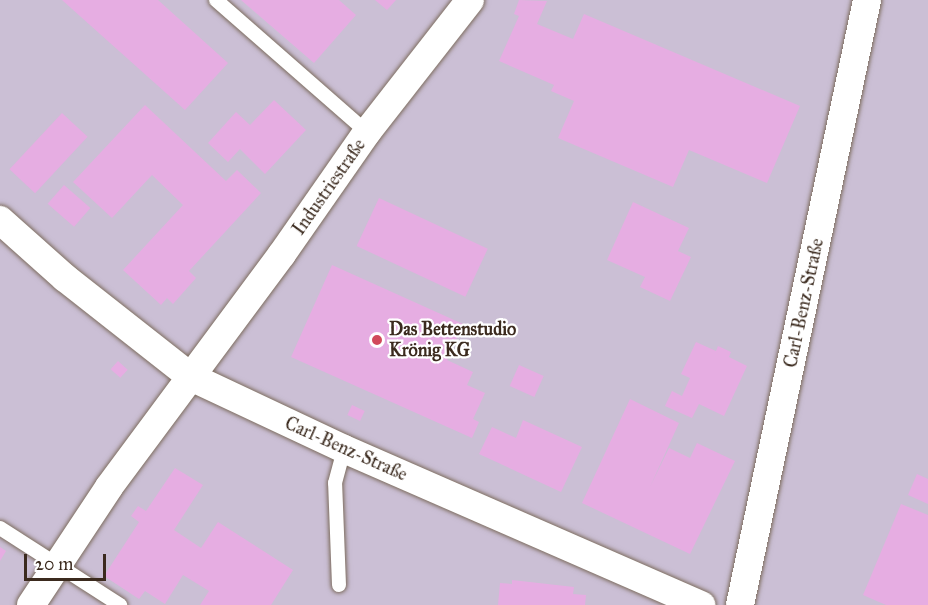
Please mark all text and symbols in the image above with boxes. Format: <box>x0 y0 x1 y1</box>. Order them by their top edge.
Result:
street label: Industriestraße <box>288 135 370 239</box>
street label: Carl-Benz-Straße <box>780 236 828 370</box>
place label: Das Bettenstudio Krönig KG <box>389 319 516 362</box>
marker: Das Bettenstudio Krönig KG <box>370 333 384 347</box>
street label: Carl-Benz-Straße <box>282 412 410 486</box>
scale bar <box>27 542 110 580</box>
text: 20 m <box>35 553 73 575</box>

